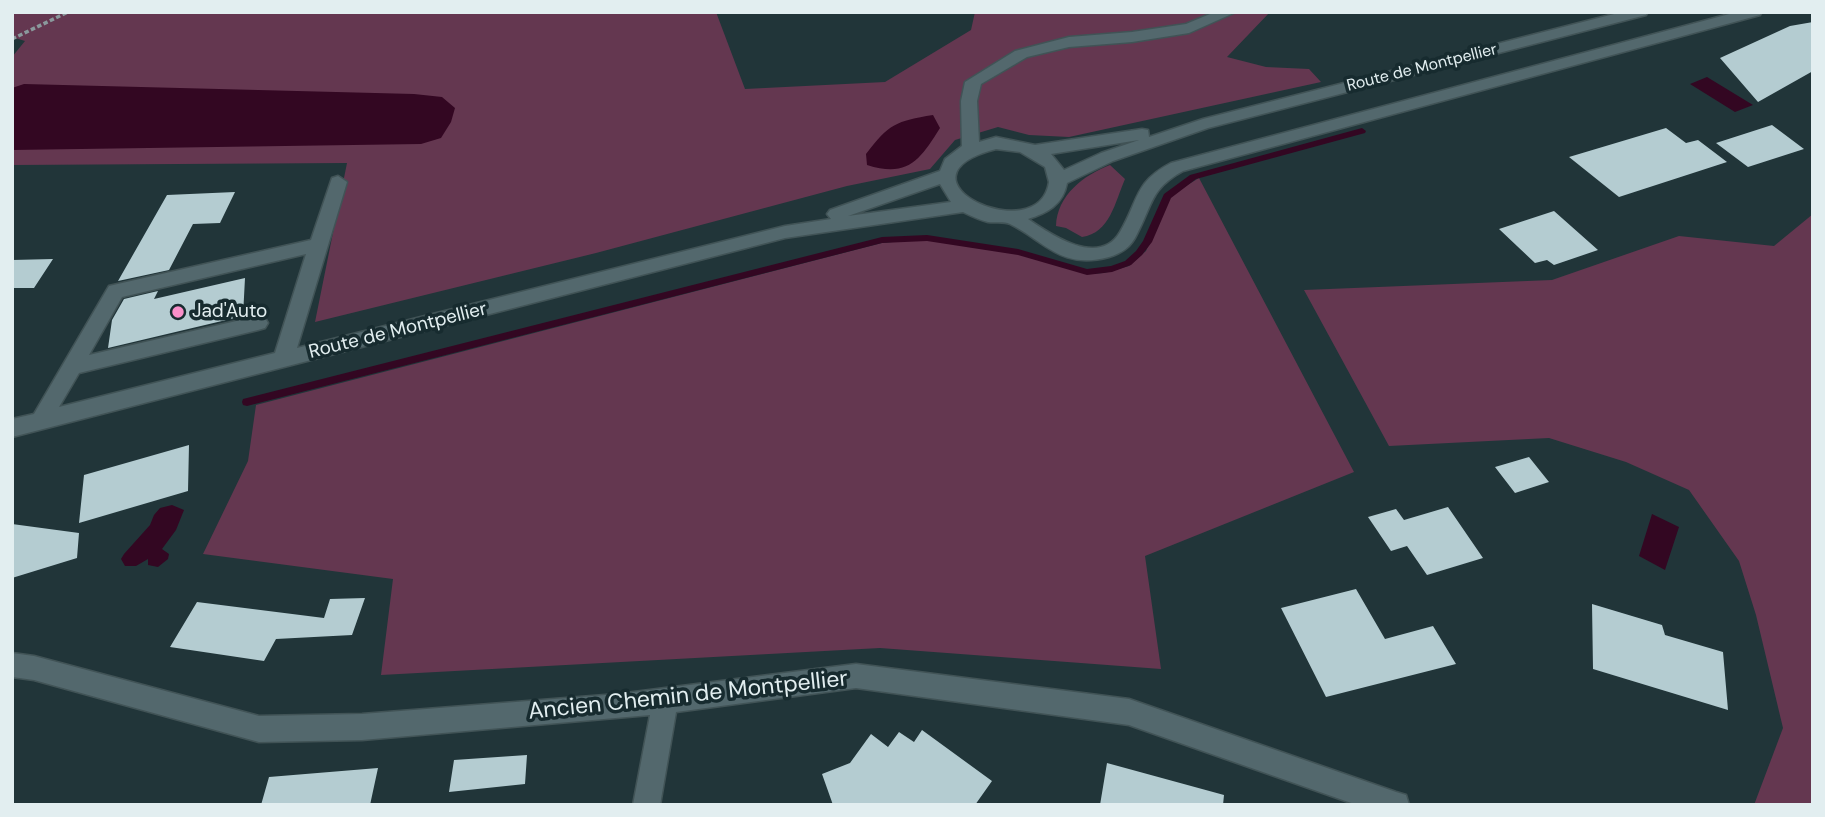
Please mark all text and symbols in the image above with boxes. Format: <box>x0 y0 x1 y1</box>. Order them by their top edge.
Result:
street label: Route de Montpellier <box>1345 40 1499 96</box>
street label: Route de Montpellier <box>307 298 489 364</box>
place label: Jad'Auto <box>192 301 267 323</box>
marker: Jad'Auto <box>170 304 186 320</box>
street label: Ancien Chemin de Montpellier <box>527 665 849 727</box>

